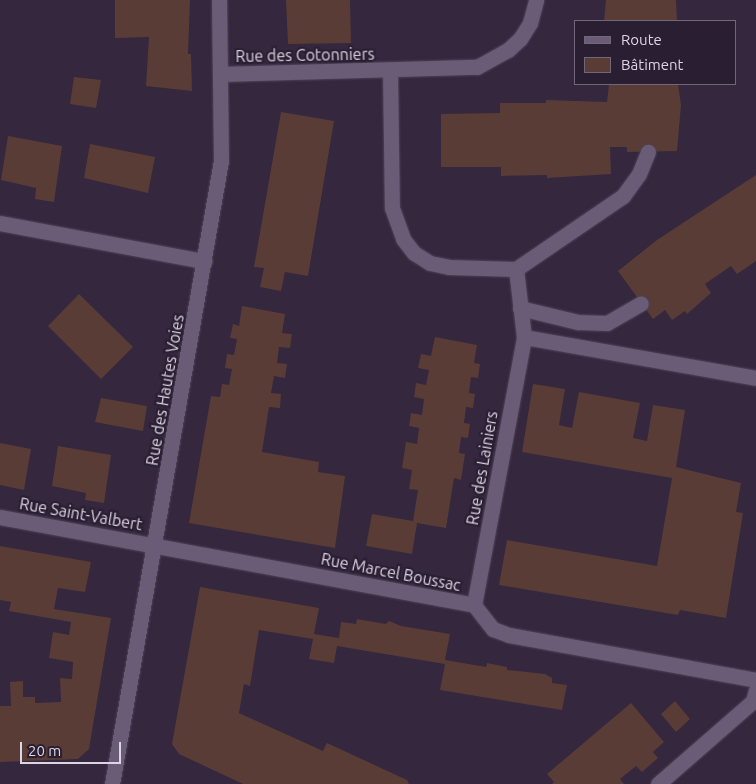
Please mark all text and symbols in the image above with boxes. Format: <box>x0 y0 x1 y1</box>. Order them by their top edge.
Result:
legend <box>574 20 736 85</box>
text: Route <box>621 31 662 48</box>
street label: Rue des Cotonniers <box>235 44 375 66</box>
text: Bâtiment <box>621 56 683 73</box>
street label: Rue des Hautes Voies <box>142 313 188 467</box>
street label: Rue des Lainiers <box>463 409 501 527</box>
street label: Rue Saint-Valbert <box>18 494 144 534</box>
street label: Rue Marcel Boussac <box>319 549 463 595</box>
scale bar <box>22 732 124 764</box>
text: 20 m <box>28 742 61 759</box>

